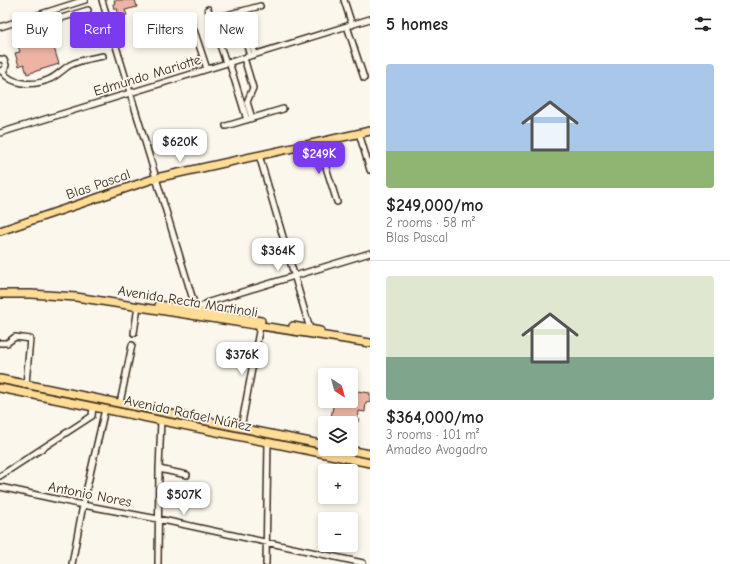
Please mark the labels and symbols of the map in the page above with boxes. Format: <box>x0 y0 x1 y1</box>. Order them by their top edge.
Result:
street label: Edmundo Mariotte <box>91 51 203 100</box>
pin: $620K <box>152 129 208 163</box>
pin: $249K <box>291 141 347 175</box>
street label: Blas Pascal <box>64 166 133 203</box>
pin: $364K <box>250 238 306 272</box>
street label: Avenida Recta Martinoli <box>117 282 259 321</box>
pin: $376K <box>214 342 270 376</box>
north arrow <box>318 368 358 408</box>
street label: Avenida Rafael Núñez <box>123 392 253 435</box>
street label: Antonio Nores <box>47 478 133 511</box>
pin: $507K <box>156 482 212 516</box>

